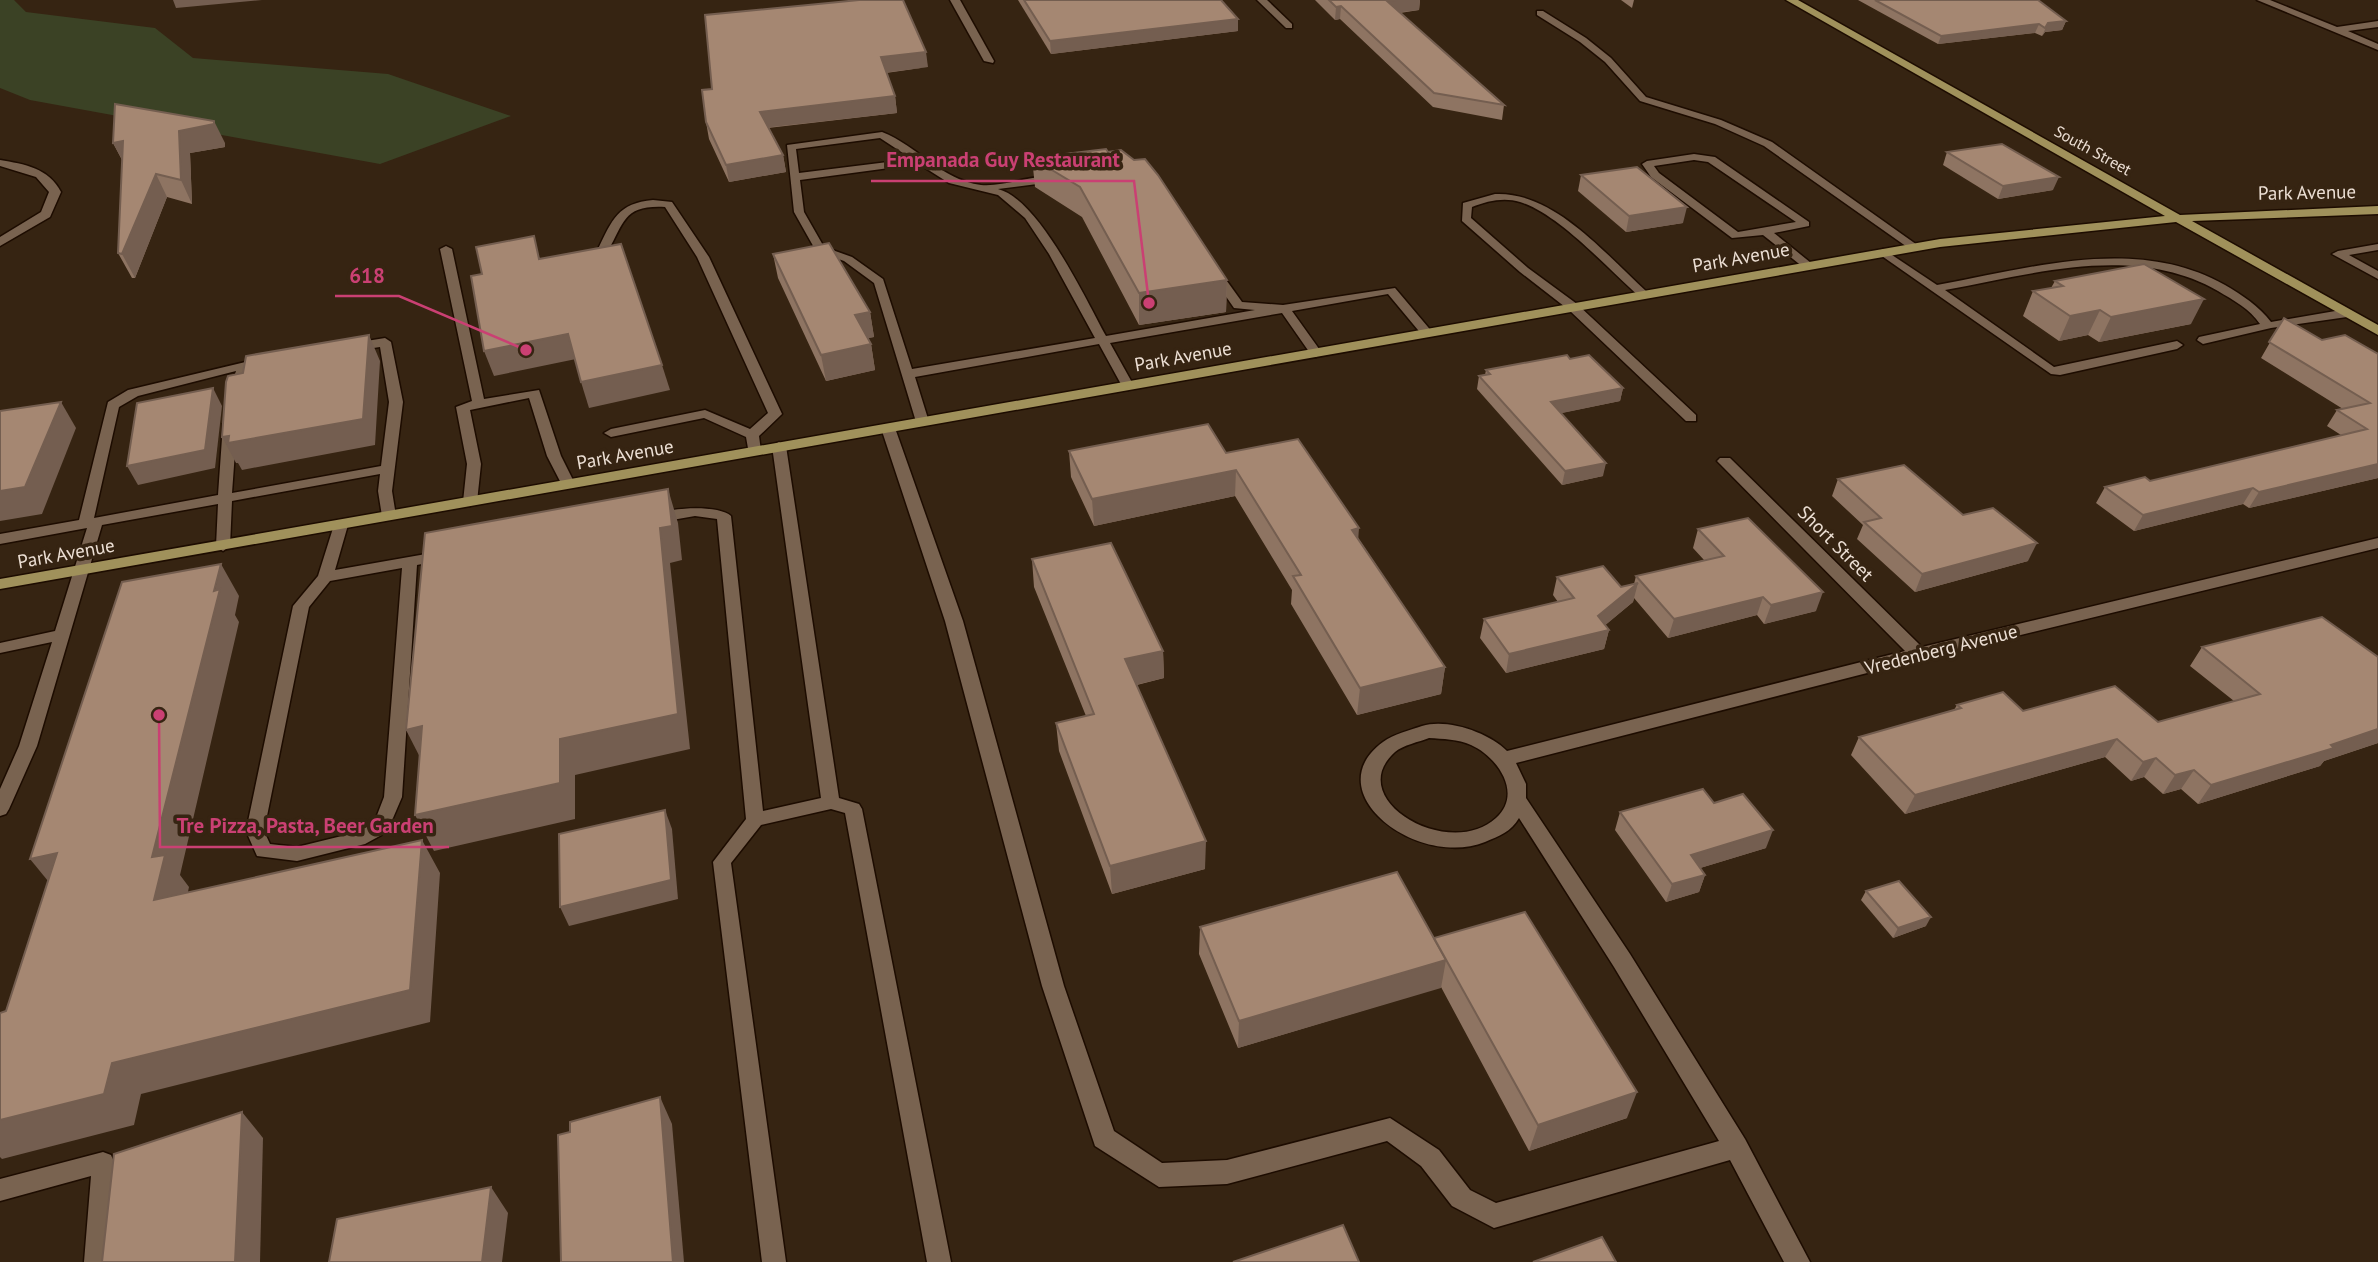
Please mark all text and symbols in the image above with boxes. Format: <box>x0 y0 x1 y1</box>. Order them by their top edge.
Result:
street label: South Street <box>2051 121 2136 180</box>
callout: Empanada Guy Restaurant <box>871 139 1134 181</box>
text: Empanada Guy Restaurant <box>886 146 1121 173</box>
street label: Park Avenue <box>2258 179 2356 205</box>
street label: Park Avenue <box>1691 237 1791 277</box>
callout: 618 <box>335 254 399 296</box>
text: 618 <box>349 262 385 289</box>
street label: Park Avenue <box>1133 336 1233 376</box>
street label: Park Avenue <box>575 434 675 474</box>
street label: Short Street <box>1793 500 1879 586</box>
street label: Park Avenue <box>16 533 116 573</box>
street label: Vredenberg Avenue <box>1861 618 2020 680</box>
callout: Tre Pizza, Pasta, Beer Garden <box>160 805 449 847</box>
text: Tre Pizza, Pasta, Beer Garden <box>176 812 434 839</box>

